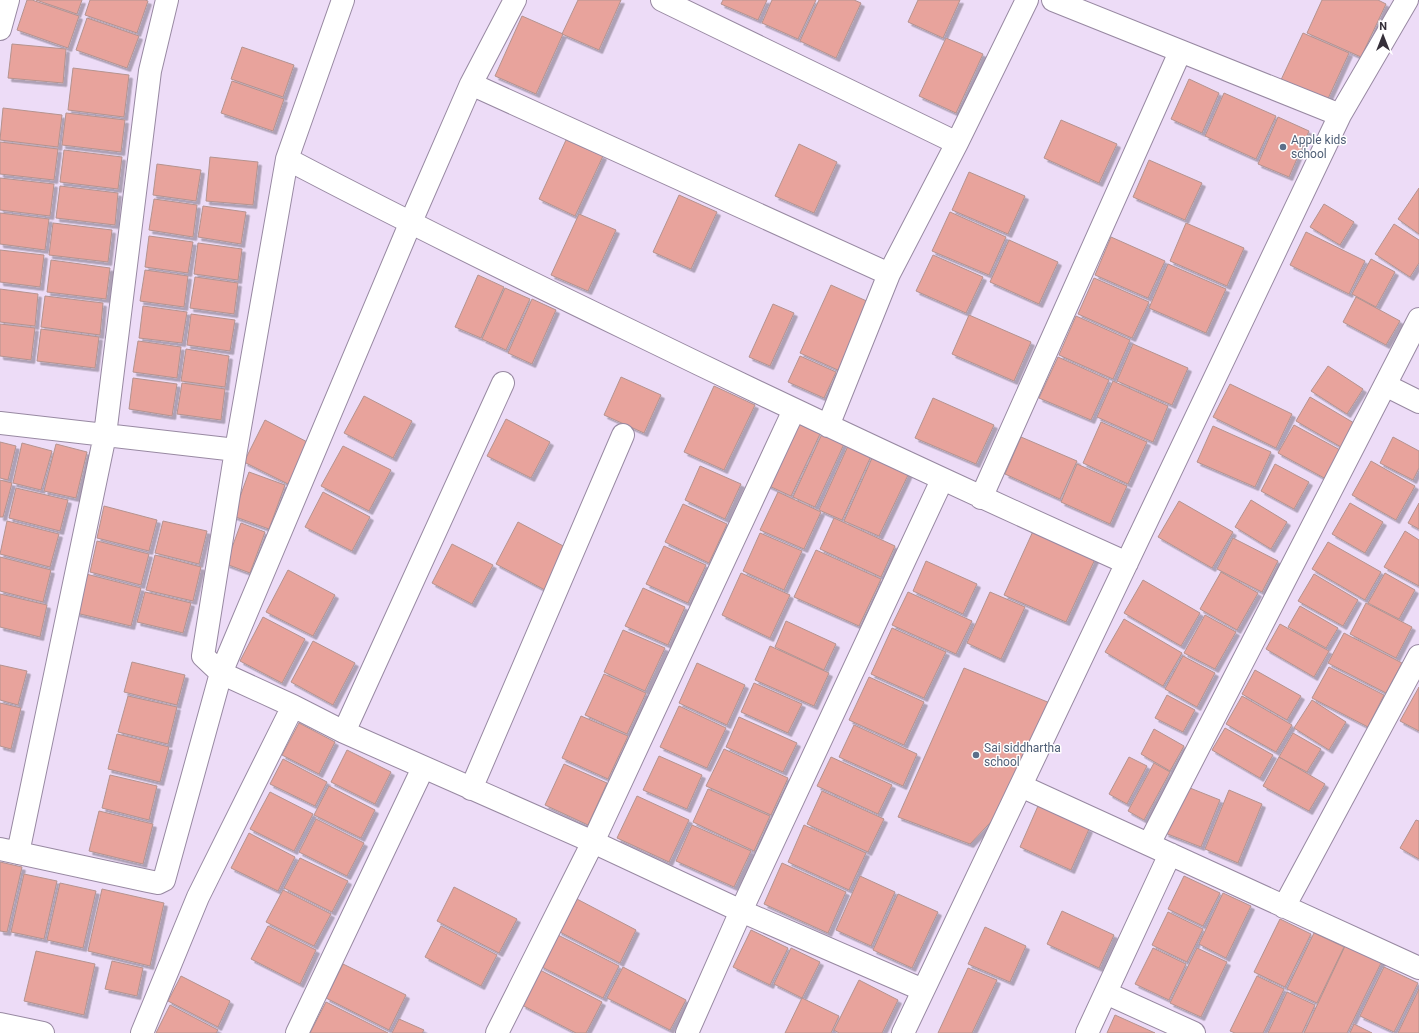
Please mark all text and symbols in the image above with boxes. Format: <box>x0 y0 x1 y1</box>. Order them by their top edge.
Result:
north arrow <box>1363 16 1403 56</box>
text: N <box>1379 20 1387 33</box>
place label: Apple kids school <box>1291 133 1347 161</box>
marker: Apple kids school <box>1278 142 1288 152</box>
place label: Sai siddhartha school <box>984 741 1061 769</box>
marker: Sai siddhartha school <box>971 750 981 760</box>

